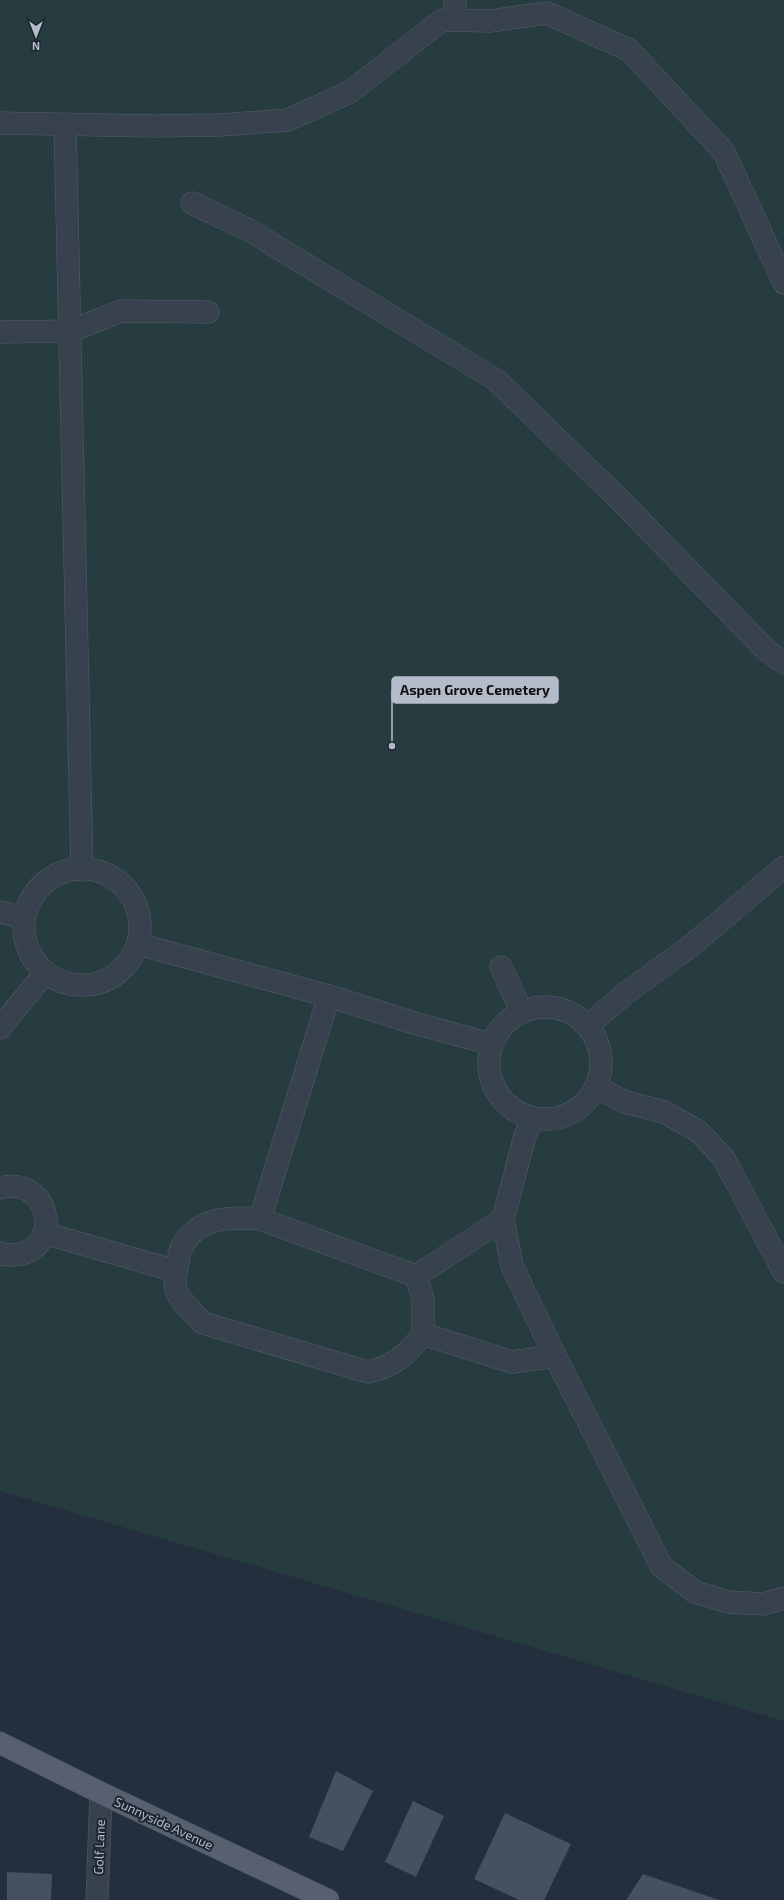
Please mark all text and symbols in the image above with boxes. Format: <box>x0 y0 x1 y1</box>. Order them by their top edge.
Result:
north arrow <box>16 16 56 56</box>
text: N <box>32 40 40 53</box>
callout: Aspen Grove Cemetery <box>392 677 558 703</box>
text: Aspen Grove Cemetery <box>400 681 550 698</box>
street label: Sunnyside Avenue <box>112 1793 216 1853</box>
street label: Golf Lane <box>90 1819 108 1875</box>

